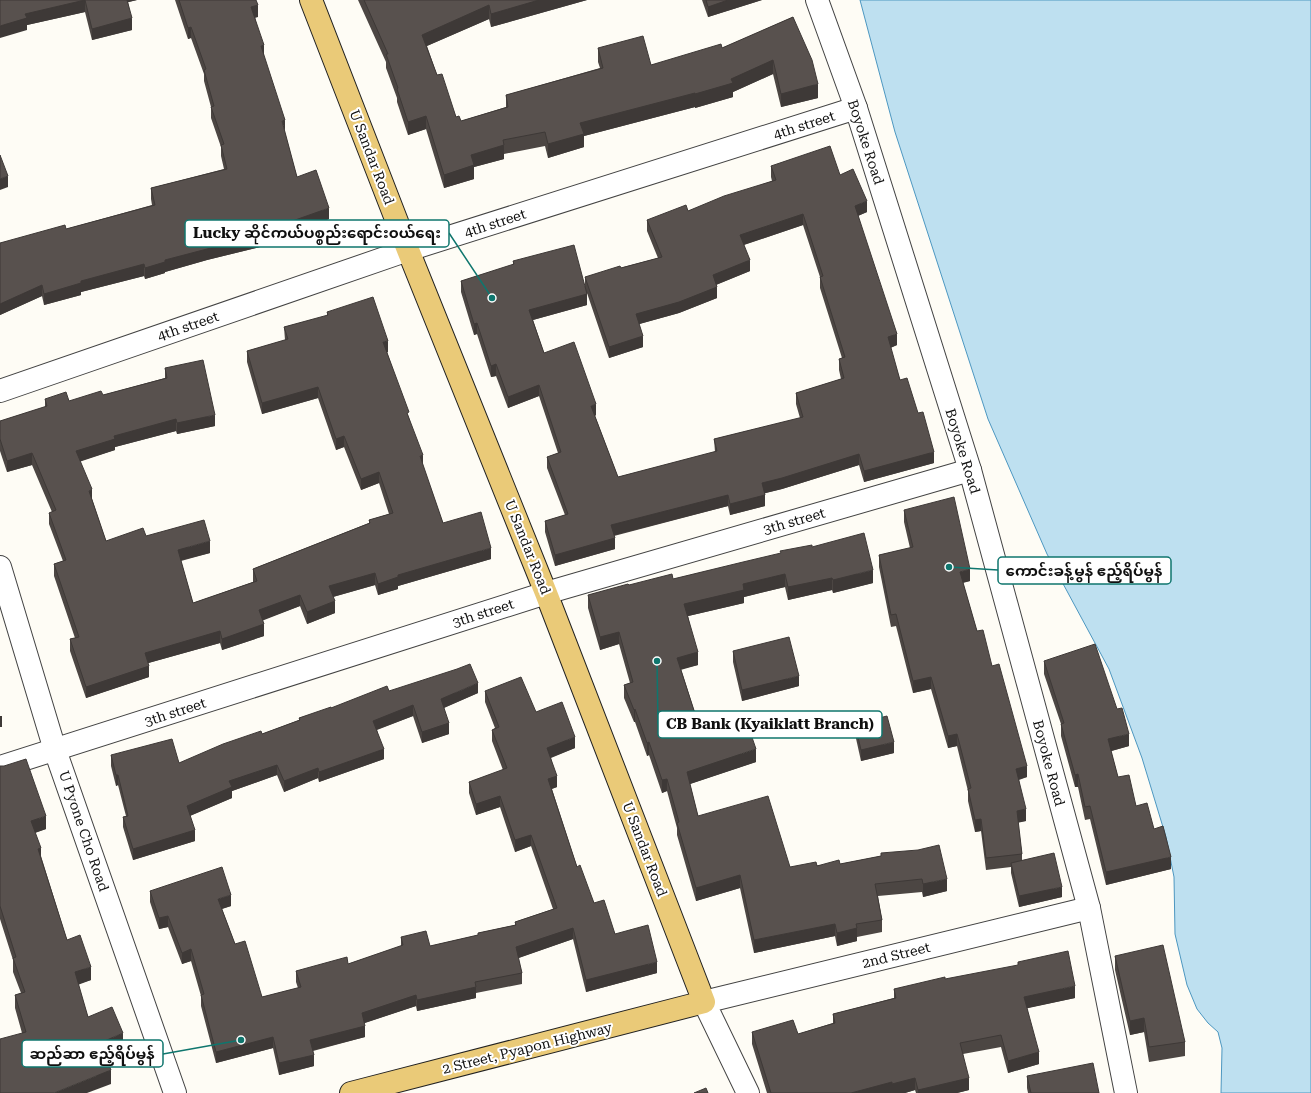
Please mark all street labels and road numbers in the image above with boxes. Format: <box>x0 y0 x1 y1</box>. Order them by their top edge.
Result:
street label: Boyoke Road <box>845 97 887 187</box>
street label: U Sandar Road <box>347 107 397 207</box>
street label: 4th street <box>771 108 837 142</box>
street label: 4th street <box>462 206 528 240</box>
street label: 4th street <box>155 308 221 344</box>
street label: Boyoke Road <box>942 406 984 496</box>
street label: U Sandar Road <box>502 497 554 597</box>
street label: 3th street <box>761 505 827 537</box>
street label: 3th street <box>450 596 516 630</box>
street label: 3th street <box>142 695 208 729</box>
street label: Boyoke Road <box>1030 718 1068 808</box>
street label: U Pyone Cho Road <box>56 769 112 893</box>
street label: U Sandar Road <box>620 799 670 899</box>
street label: 2nd Street <box>860 939 932 971</box>
street label: 2 Street, Pyapon Highway <box>440 1019 614 1077</box>

